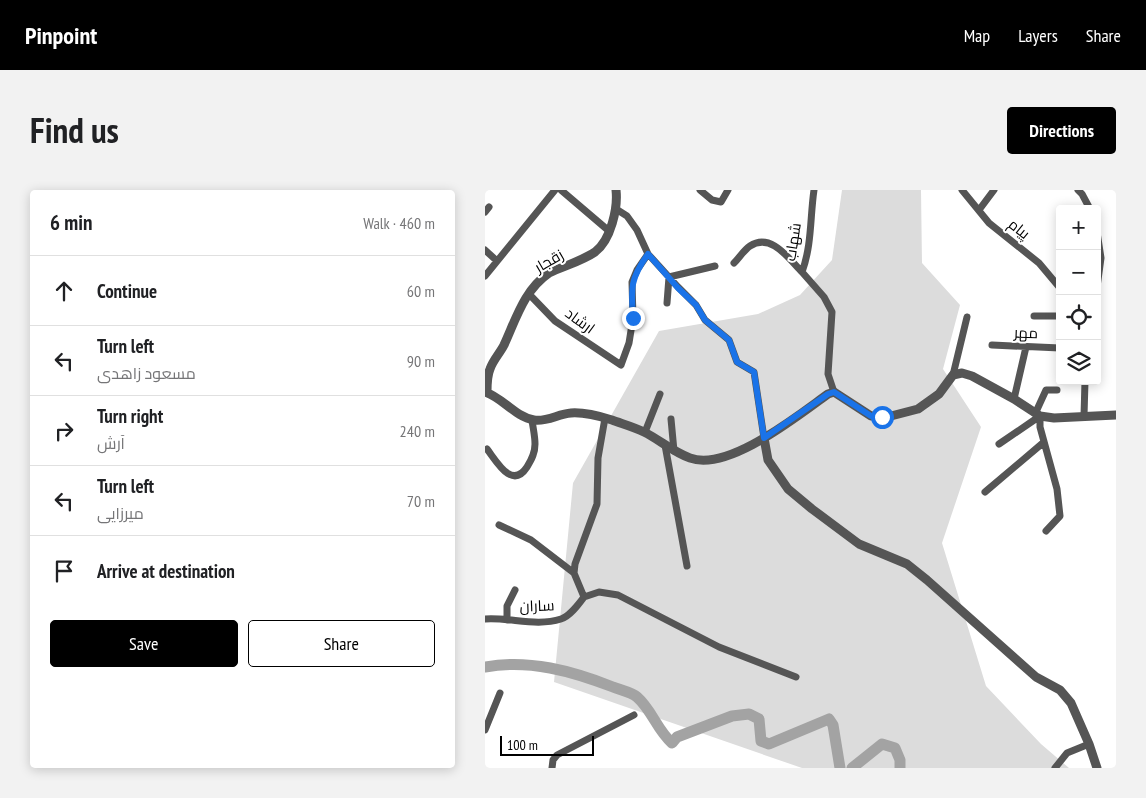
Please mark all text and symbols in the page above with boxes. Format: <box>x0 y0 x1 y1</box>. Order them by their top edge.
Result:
text: Pinpoint <box>25 20 97 51</box>
text: Map <box>964 24 990 47</box>
text: Layers <box>1018 24 1058 47</box>
text: Share <box>1086 24 1121 47</box>
text: Find us <box>30 107 119 153</box>
button: Directions <box>1007 107 1116 154</box>
map controls <box>1056 205 1101 385</box>
button: + <box>1056 205 1101 250</box>
text: 6 min <box>50 209 92 236</box>
text: Walk · 460 m <box>363 213 435 233</box>
street label: پیام <box>1004 214 1034 244</box>
street label: شهاب <box>780 221 806 263</box>
street label: زقجار <box>530 245 567 277</box>
button: − <box>1056 250 1101 295</box>
icon: ahead <box>50 277 78 305</box>
text: Continue <box>97 279 157 303</box>
text: 60 m <box>407 281 435 301</box>
button: locate <box>1056 295 1101 340</box>
street label: ارشاد <box>562 303 599 338</box>
route end <box>622 307 645 330</box>
street label: مهر <box>1013 323 1038 343</box>
text: Turn left <box>97 334 154 358</box>
button: layers <box>1056 340 1101 385</box>
icon: left <box>50 347 78 375</box>
text: 90 m <box>407 351 435 371</box>
text: مسعود زاهدی <box>97 363 196 383</box>
text: Turn right <box>97 404 163 428</box>
route start <box>871 406 894 429</box>
icon: right <box>50 417 78 445</box>
text: 240 m <box>400 421 435 441</box>
text: آرش <box>97 433 125 453</box>
text: Turn left <box>97 474 154 498</box>
icon: left <box>50 487 78 515</box>
text: 70 m <box>407 491 435 511</box>
text: میرزایی <box>97 503 144 523</box>
icon: arrive <box>50 557 78 585</box>
text: Arrive at destination <box>97 559 235 583</box>
street label: ساران <box>519 595 555 617</box>
button: Save <box>50 620 238 667</box>
button: Share <box>248 620 435 667</box>
scale bar <box>500 733 594 756</box>
text: 100 m <box>507 736 538 754</box>

